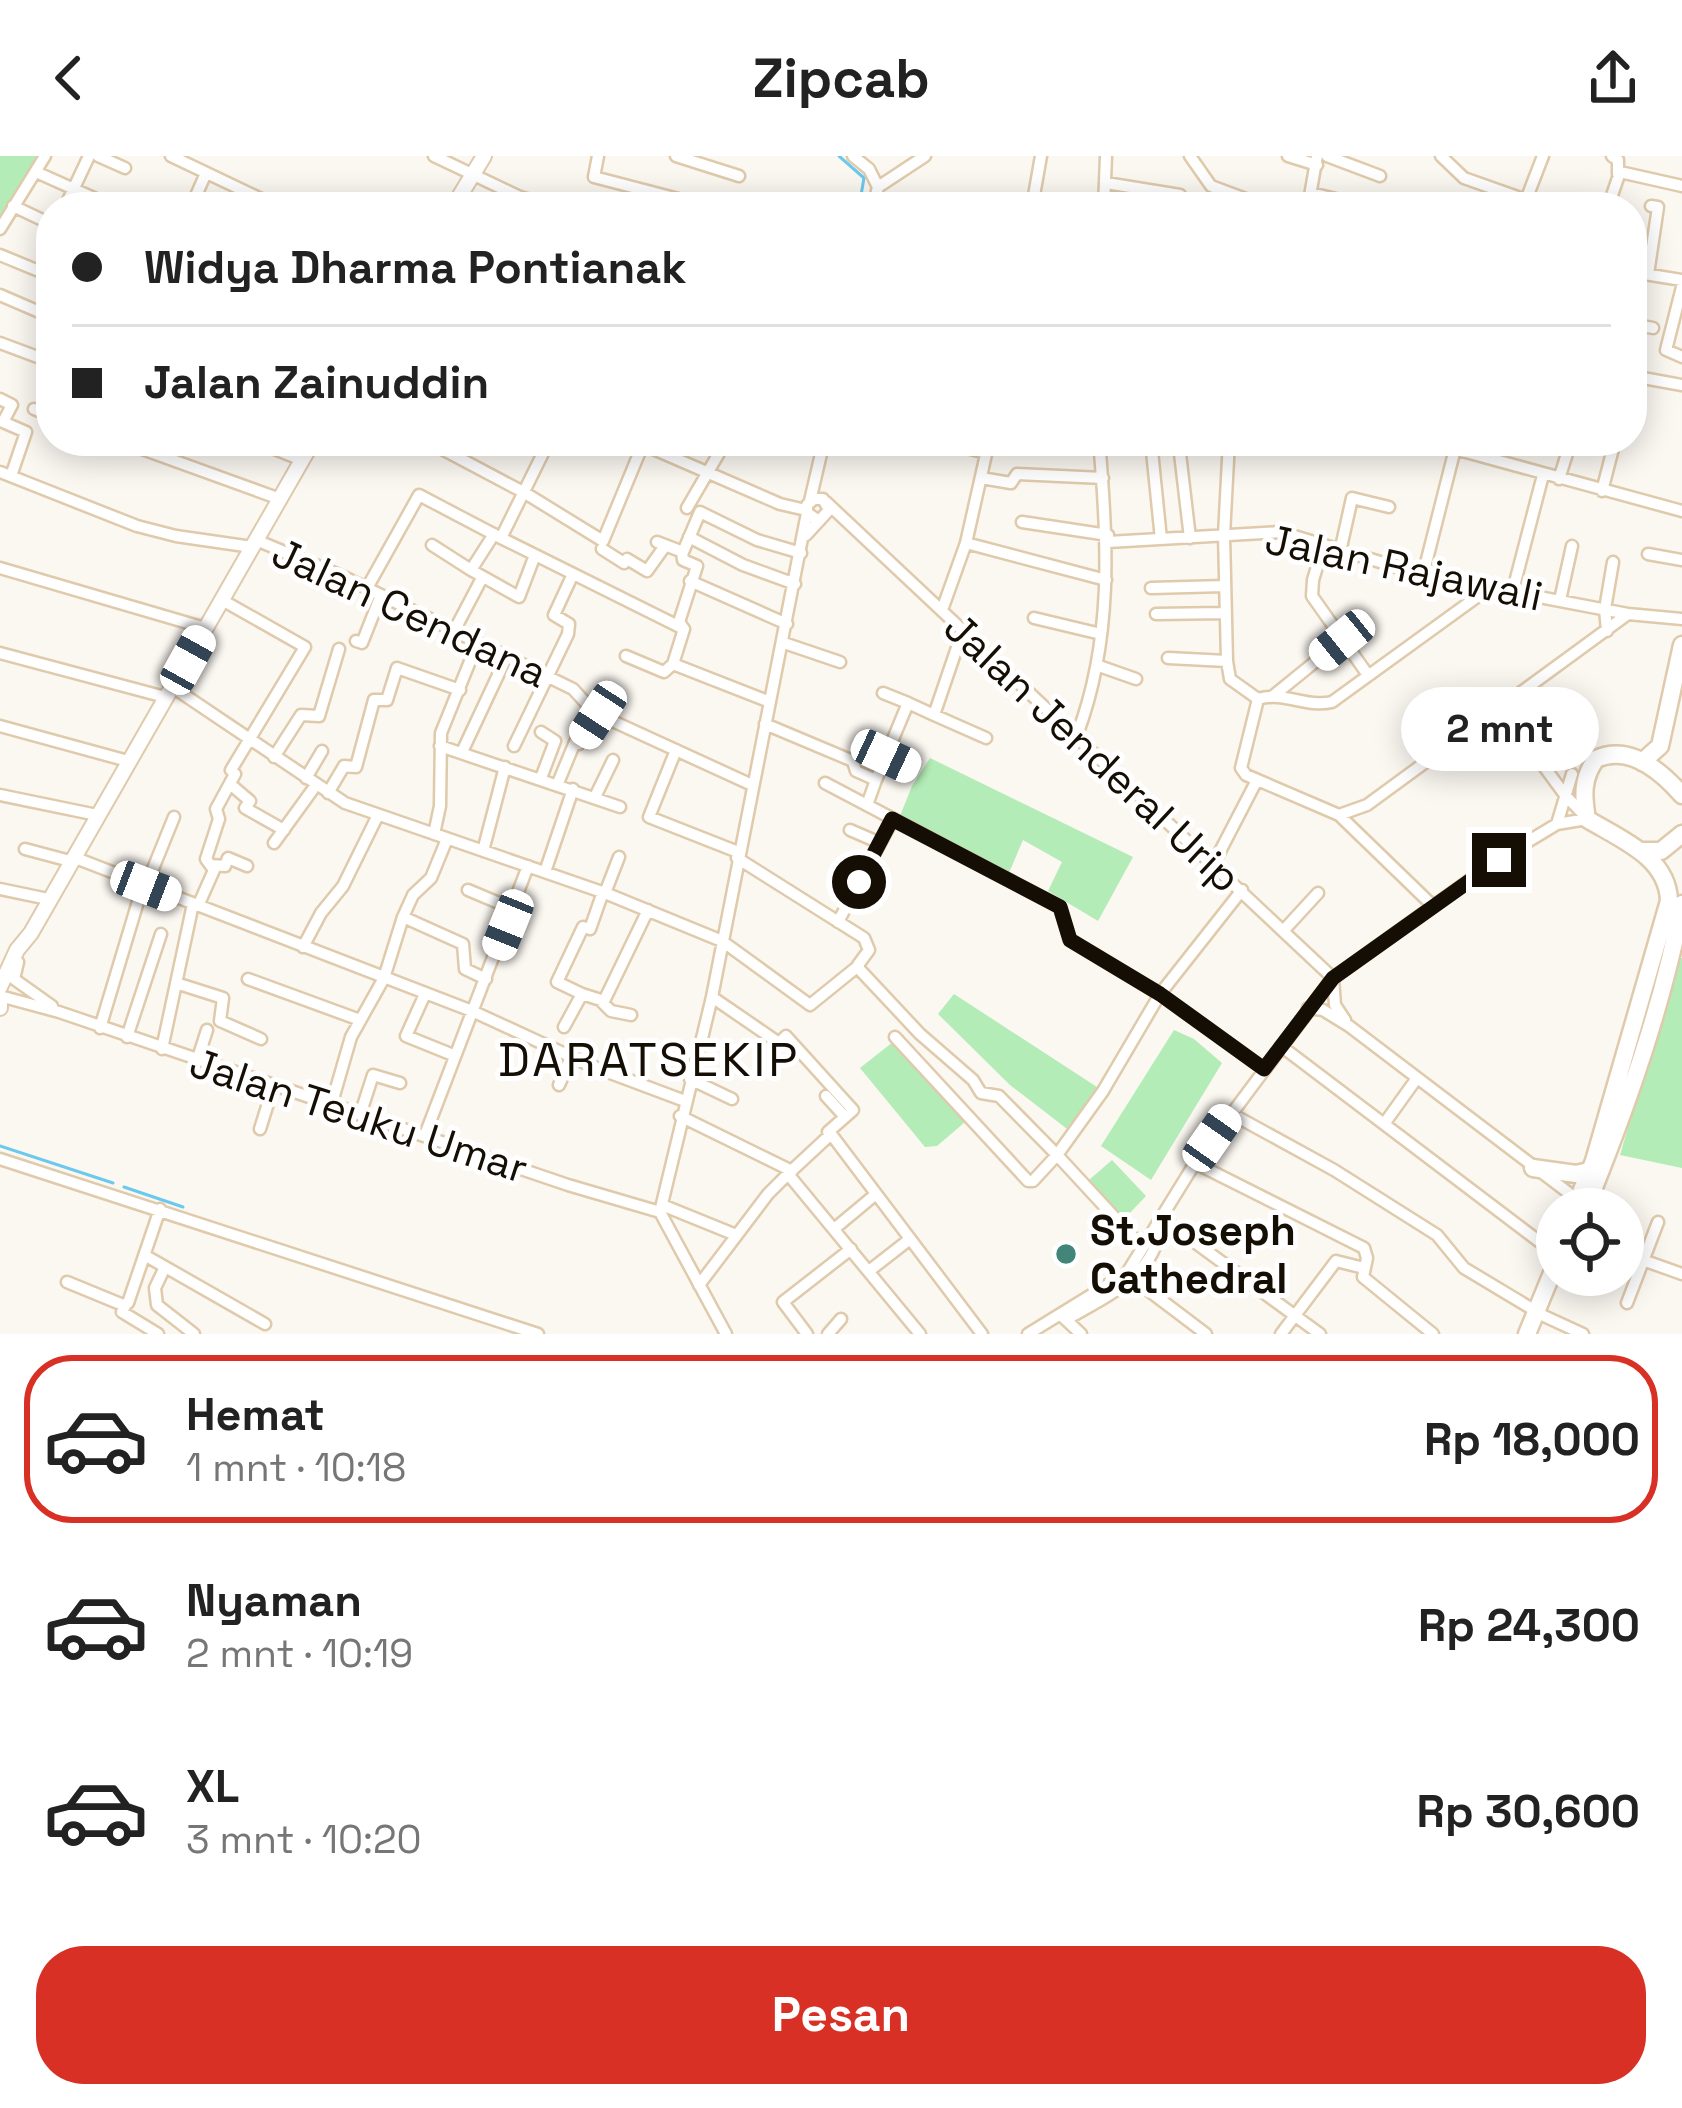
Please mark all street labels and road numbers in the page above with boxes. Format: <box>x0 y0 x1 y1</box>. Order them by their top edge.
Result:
street label: Jalan Rajawali <box>1261 512 1547 623</box>
street label: Jalan Cendana <box>264 526 556 699</box>
street label: Jalan Jenderal Urip <box>933 601 1252 904</box>
street label: Jalan Teuku Umar <box>183 1036 534 1195</box>

